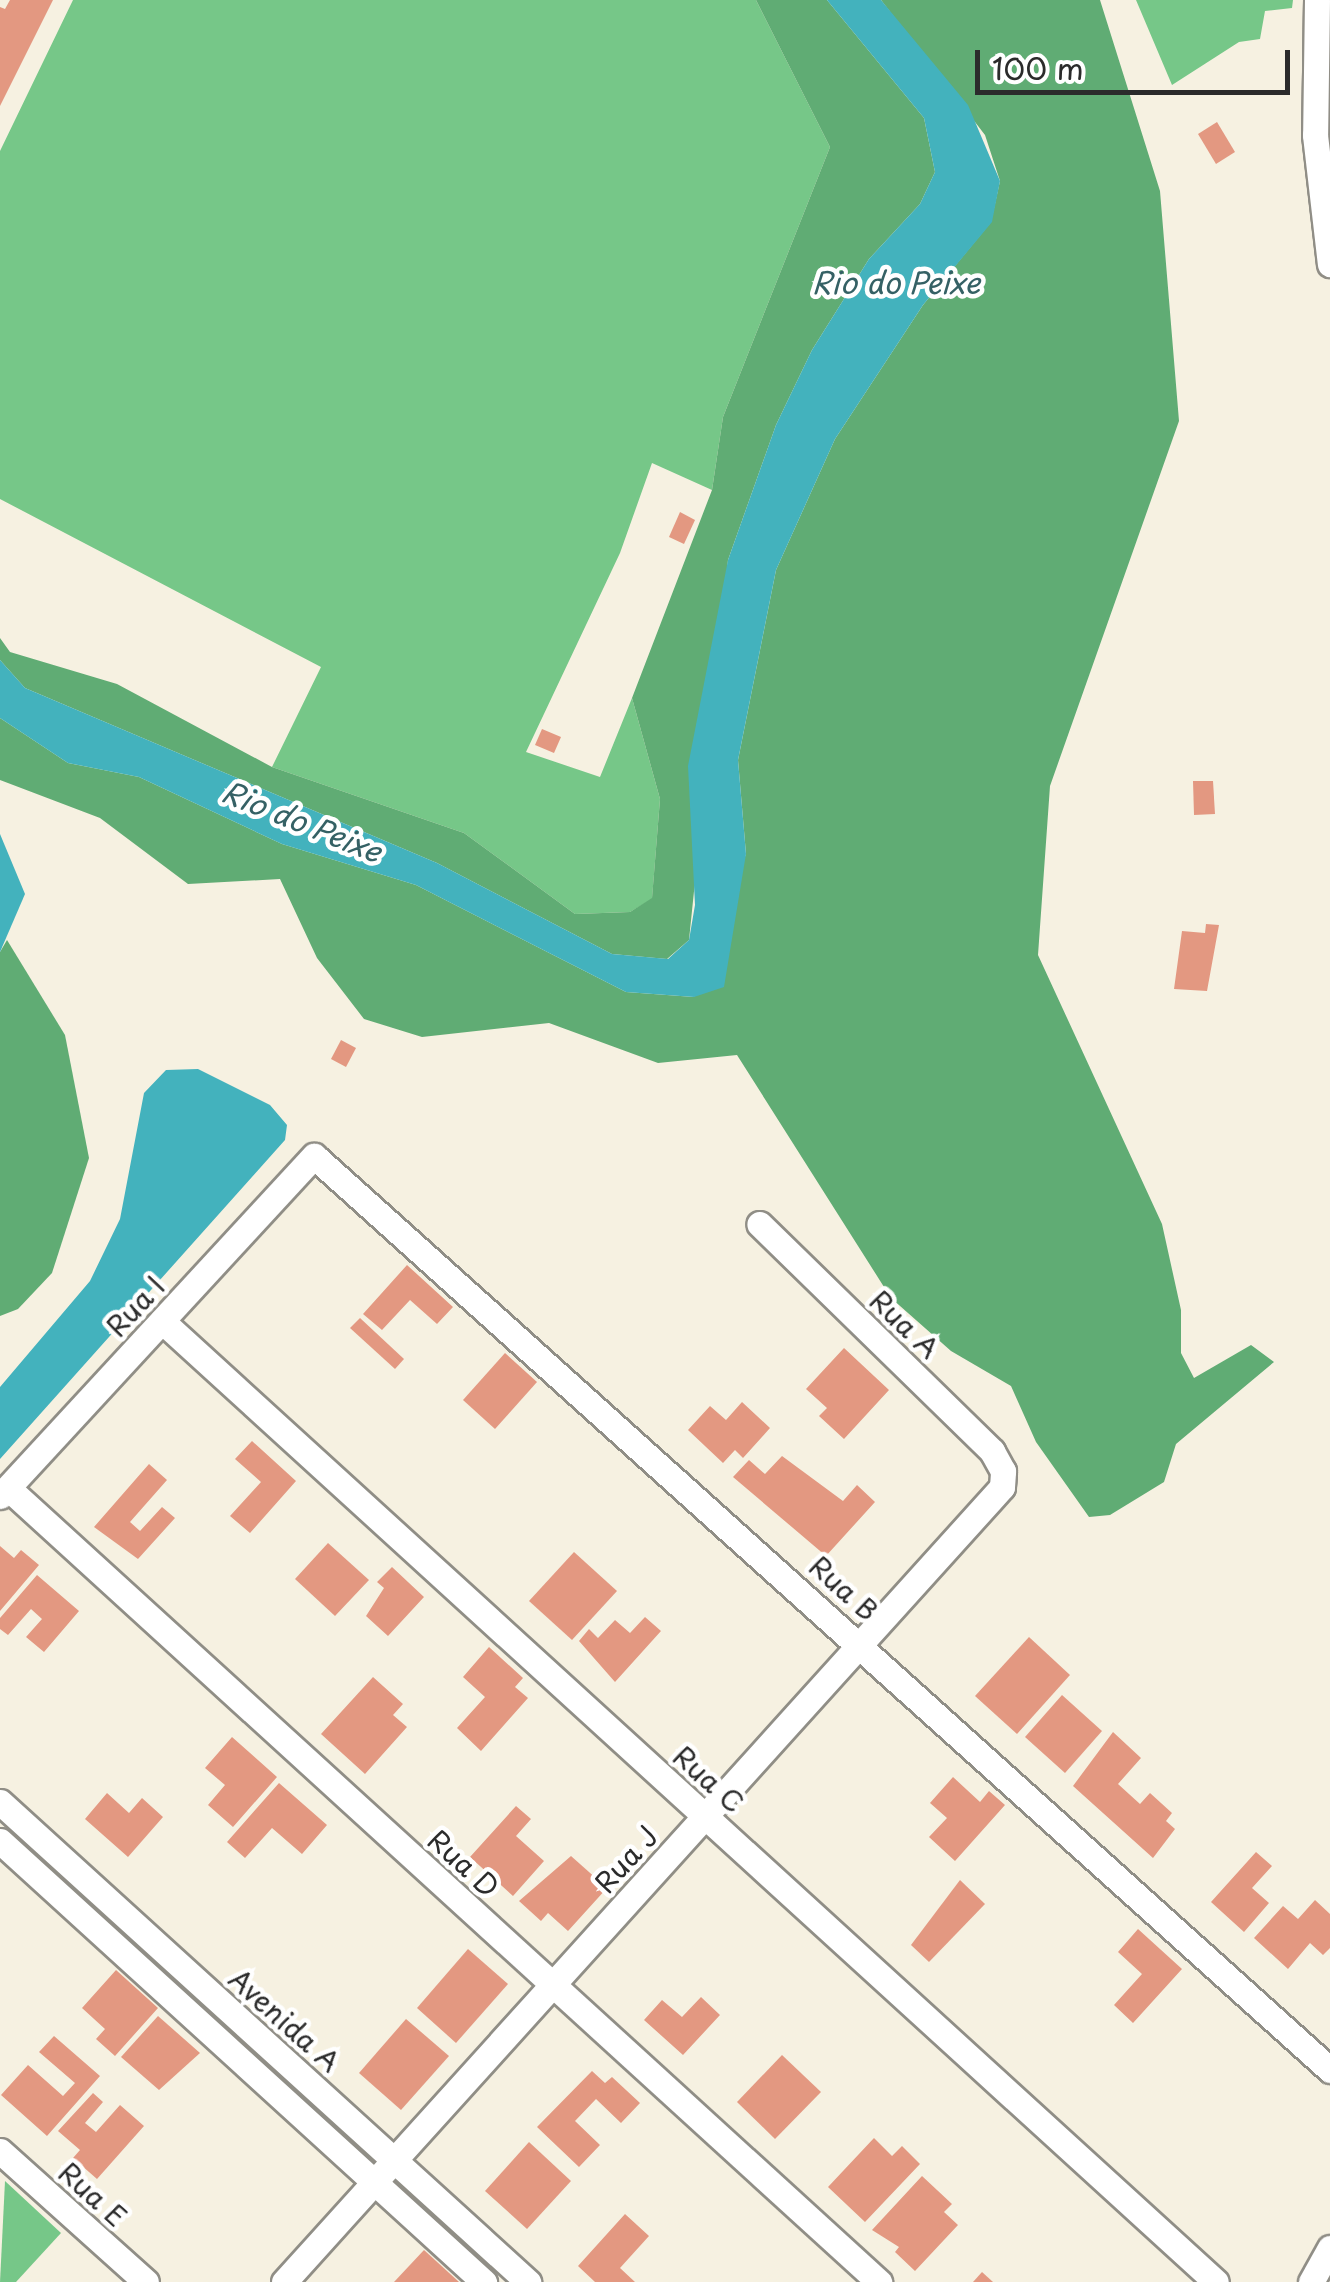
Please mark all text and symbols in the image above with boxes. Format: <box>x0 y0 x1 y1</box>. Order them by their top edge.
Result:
scale bar <box>980 30 1295 92</box>
text: 100 m <box>992 45 1084 90</box>
water label: Rio do Peixe <box>810 264 982 300</box>
water label: Rio do Peixe <box>215 772 389 870</box>
street label: Rua I <box>98 1268 172 1344</box>
street label: Rua A <box>863 1283 947 1365</box>
street label: Rua B <box>803 1548 885 1628</box>
street label: Rua C <box>666 1738 752 1820</box>
street label: Rua J <box>587 1818 665 1900</box>
street label: Rua D <box>421 1822 507 1904</box>
street label: Avenida A <box>223 1961 347 2079</box>
street label: Rua E <box>52 2155 134 2233</box>

